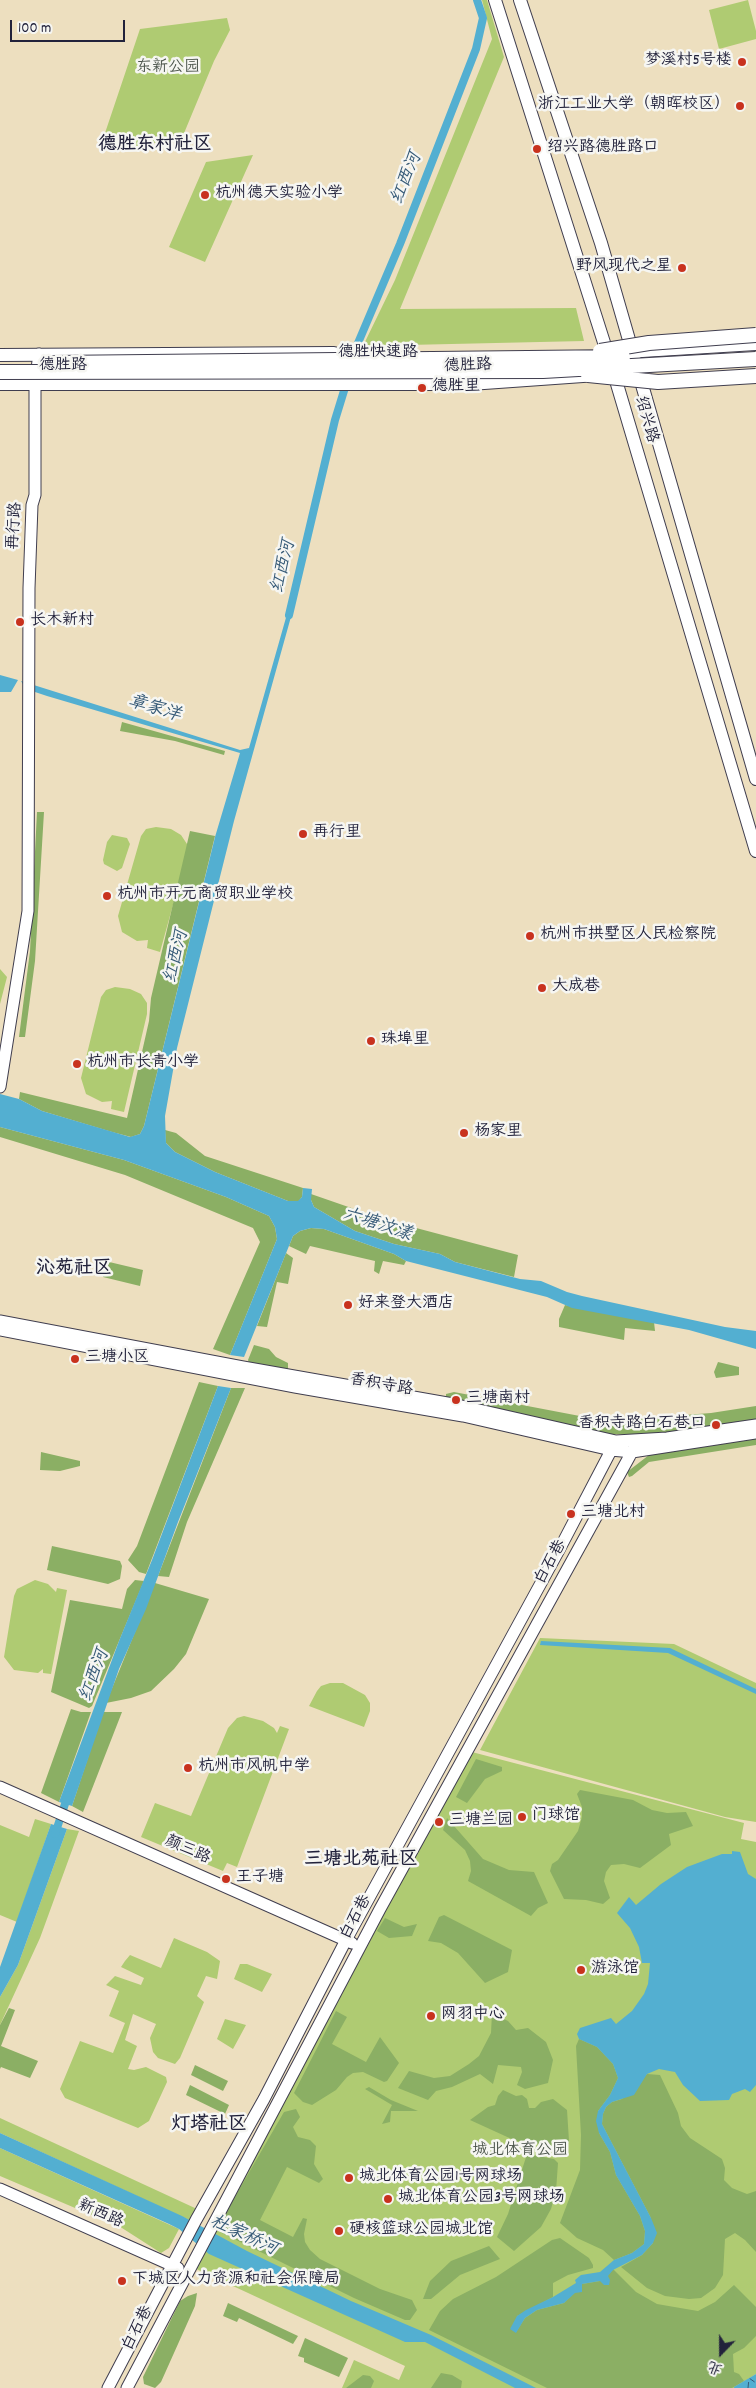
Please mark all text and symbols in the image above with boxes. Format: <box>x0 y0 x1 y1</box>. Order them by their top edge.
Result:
scale bar <box>12 10 128 42</box>
text: 100 m <box>18 18 51 40</box>
place label: 梦溪村5号楼 <box>645 52 732 72</box>
marker: 梦溪村5号楼 <box>736 56 748 68</box>
park label: 东新公园 <box>136 59 200 79</box>
place label: 浙江工业大学（朝晖校区） <box>538 96 730 116</box>
marker: 浙江工业大学（朝晖校区） <box>734 100 746 112</box>
district label: 德胜东村社区 <box>98 135 212 157</box>
place label: 绍兴路德胜路口 <box>547 139 659 159</box>
marker: 绍兴路德胜路口 <box>531 143 543 155</box>
water label: 红西河 <box>388 150 428 208</box>
place label: 杭州德天实验小学 <box>215 185 343 205</box>
marker: 杭州德天实验小学 <box>199 189 211 201</box>
place label: 野风现代之星 <box>576 258 672 278</box>
marker: 野风现代之星 <box>676 262 688 274</box>
street label: 德胜快速路 <box>338 344 418 364</box>
street label: 德胜路 <box>39 357 87 377</box>
street label: 德胜路 <box>444 357 492 377</box>
place label: 德胜里 <box>432 378 480 398</box>
marker: 德胜里 <box>416 382 428 394</box>
street label: 绍兴路 <box>629 394 661 446</box>
street label: 再行路 <box>5 501 27 551</box>
water label: 红西河 <box>268 538 302 596</box>
place label: 长木新村 <box>30 612 94 632</box>
marker: 长木新村 <box>14 616 26 628</box>
water label: 章家洋 <box>125 692 183 728</box>
place label: 再行里 <box>313 824 361 844</box>
marker: 再行里 <box>297 828 309 840</box>
place label: 杭州市开元商贸职业学校 <box>117 886 293 906</box>
marker: 杭州市开元商贸职业学校 <box>101 890 113 902</box>
place label: 杭州市拱墅区人民检察院 <box>540 926 716 946</box>
water label: 红西河 <box>161 928 195 986</box>
marker: 杭州市拱墅区人民检察院 <box>524 930 536 942</box>
place label: 大成巷 <box>552 978 600 998</box>
marker: 大成巷 <box>536 982 548 994</box>
place label: 珠埠里 <box>381 1031 429 1051</box>
marker: 珠埠里 <box>365 1035 377 1047</box>
place label: 杭州市长青小学 <box>87 1054 199 1074</box>
marker: 杭州市长青小学 <box>71 1058 83 1070</box>
place label: 杨家里 <box>474 1123 522 1143</box>
marker: 杨家里 <box>458 1127 470 1139</box>
water label: 六塘汶漾 <box>339 1205 415 1247</box>
district label: 沁苑社区 <box>36 1259 112 1281</box>
place label: 好来登大酒店 <box>358 1295 454 1315</box>
marker: 好来登大酒店 <box>342 1299 354 1311</box>
place label: 三塘小区 <box>85 1349 149 1369</box>
marker: 三塘小区 <box>69 1353 81 1365</box>
street label: 香积寺路 <box>348 1371 414 1401</box>
place label: 三塘南村 <box>466 1390 530 1410</box>
marker: 三塘南村 <box>450 1394 462 1406</box>
place label: 香积寺路白石巷口 <box>578 1415 706 1435</box>
marker: 香积寺路白石巷口 <box>710 1419 722 1431</box>
place label: 三塘北村 <box>581 1504 645 1524</box>
marker: 三塘北村 <box>565 1508 577 1520</box>
street label: 白石巷 <box>532 1537 572 1589</box>
water label: 红西河 <box>77 1647 115 1705</box>
place label: 杭州市风帆中学 <box>198 1758 310 1778</box>
marker: 杭州市风帆中学 <box>182 1762 194 1774</box>
place label: 门球馆 <box>532 1807 580 1827</box>
marker: 门球馆 <box>516 1811 528 1823</box>
place label: 三塘兰园 <box>449 1812 513 1832</box>
marker: 三塘兰园 <box>433 1816 445 1828</box>
street label: 颜三路 <box>161 1832 213 1870</box>
district label: 三塘北苑社区 <box>304 1850 418 1872</box>
place label: 王子塘 <box>236 1869 284 1889</box>
marker: 王子塘 <box>220 1873 232 1885</box>
street label: 白石巷 <box>337 1892 377 1944</box>
place label: 游泳馆 <box>591 1960 639 1980</box>
marker: 游泳馆 <box>575 1964 587 1976</box>
place label: 网羽中心 <box>441 2006 505 2026</box>
marker: 网羽中心 <box>425 2010 437 2022</box>
district label: 灯塔社区 <box>171 2115 247 2137</box>
park label: 城北体育公园 <box>472 2142 568 2162</box>
place label: 城北体育公园1号网球场 <box>359 2168 523 2188</box>
marker: 城北体育公园1号网球场 <box>343 2172 355 2184</box>
place label: 城北体育公园3号网球场 <box>398 2189 565 2209</box>
marker: 城北体育公园3号网球场 <box>382 2193 394 2205</box>
street label: 新西路 <box>74 2196 126 2234</box>
water label: 杜家桥河 <box>206 2212 280 2262</box>
place label: 硬核篮球公园城北馆 <box>349 2221 493 2241</box>
marker: 硬核篮球公园城北馆 <box>333 2225 345 2237</box>
place label: 下城区人力资源和社会保障局 <box>132 2271 340 2291</box>
marker: 下城区人力资源和社会保障局 <box>116 2275 128 2287</box>
street label: 白石巷 <box>120 2303 158 2355</box>
north arrow <box>696 2328 746 2378</box>
text: 北 <box>705 2355 726 2379</box>

